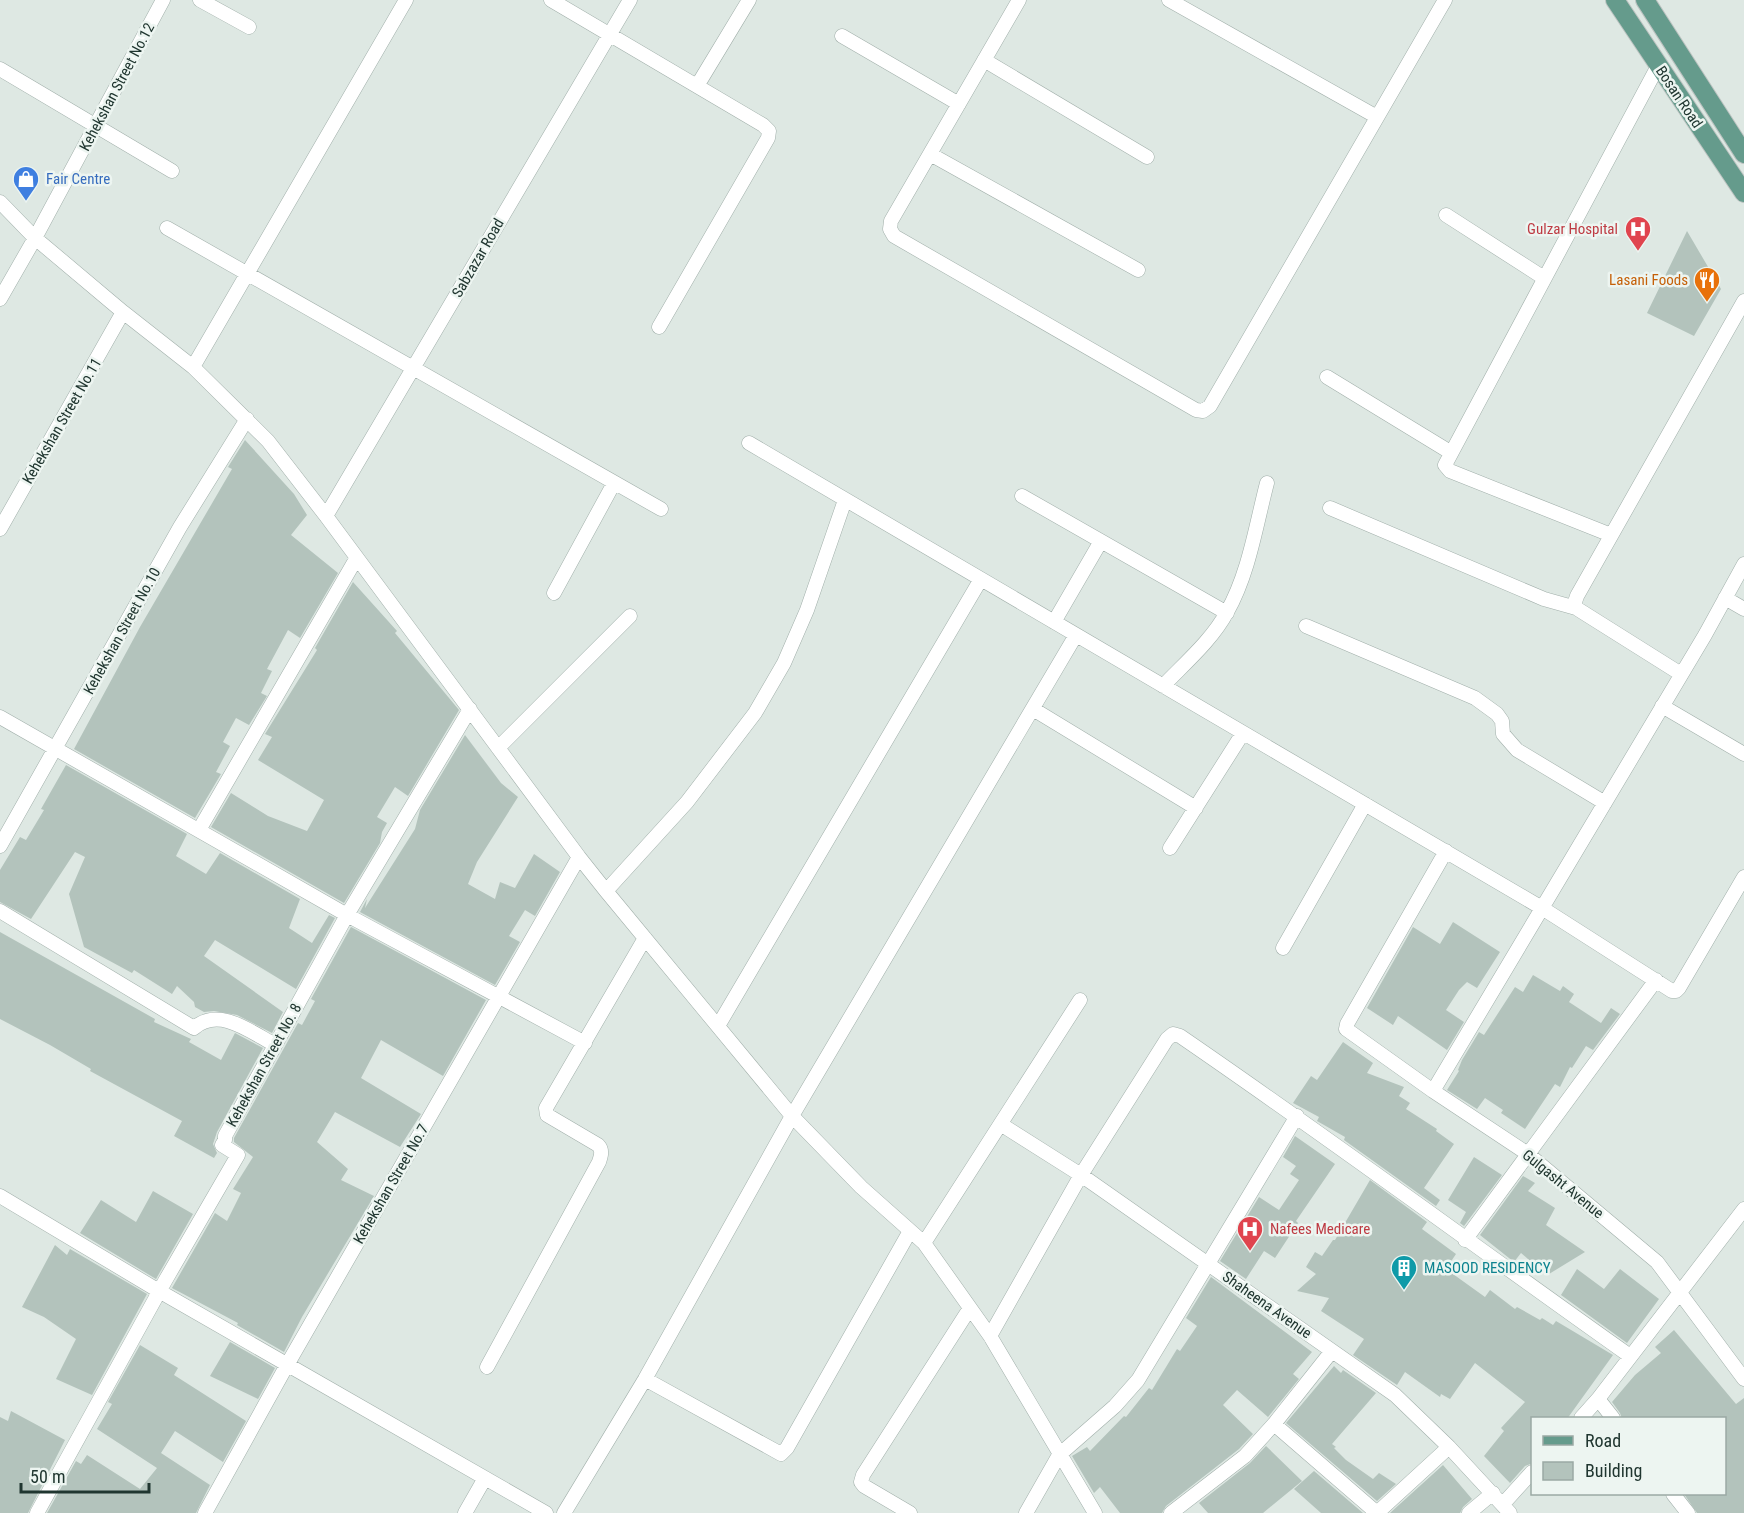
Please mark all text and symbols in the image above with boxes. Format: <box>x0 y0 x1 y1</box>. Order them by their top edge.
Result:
street label: Kehekshan Street No.12 <box>76 20 158 154</box>
street label: Bosan Road <box>1652 63 1706 131</box>
shop icon: Fair Centre <box>11 164 41 202</box>
place label: Fair Centre <box>46 170 110 188</box>
hospital icon: Gulzar Hospital <box>1623 214 1653 252</box>
street label: Sabzazar Road <box>448 215 508 301</box>
place label: Gulzar Hospital <box>1527 220 1618 238</box>
restaurant icon: Lasani Foods <box>1692 265 1722 303</box>
place label: Lasani Foods <box>1609 271 1688 289</box>
street label: Kehekshan Street No.11 <box>19 355 105 487</box>
street label: Kehekshan Street No.10 <box>80 564 164 698</box>
street label: Kehekshan Street No. 8 <box>223 1000 305 1130</box>
street label: Kehekshan Street No.7 <box>350 1121 432 1247</box>
street label: Gulgasht Avenue <box>1519 1146 1607 1222</box>
hospital icon: Nafees Medicare <box>1235 1214 1265 1252</box>
place label: Nafees Medicare <box>1270 1220 1370 1238</box>
building icon: MASOOD RESIDENCY <box>1389 1253 1419 1291</box>
place label: MASOOD RESIDENCY <box>1424 1259 1551 1277</box>
street label: Shaheena Avenue <box>1219 1268 1315 1342</box>
legend <box>1531 1417 1726 1495</box>
text: Road <box>1585 1430 1621 1451</box>
scale bar <box>21 1456 148 1494</box>
text: Building <box>1585 1460 1642 1481</box>
text: 50 m <box>30 1466 65 1487</box>

